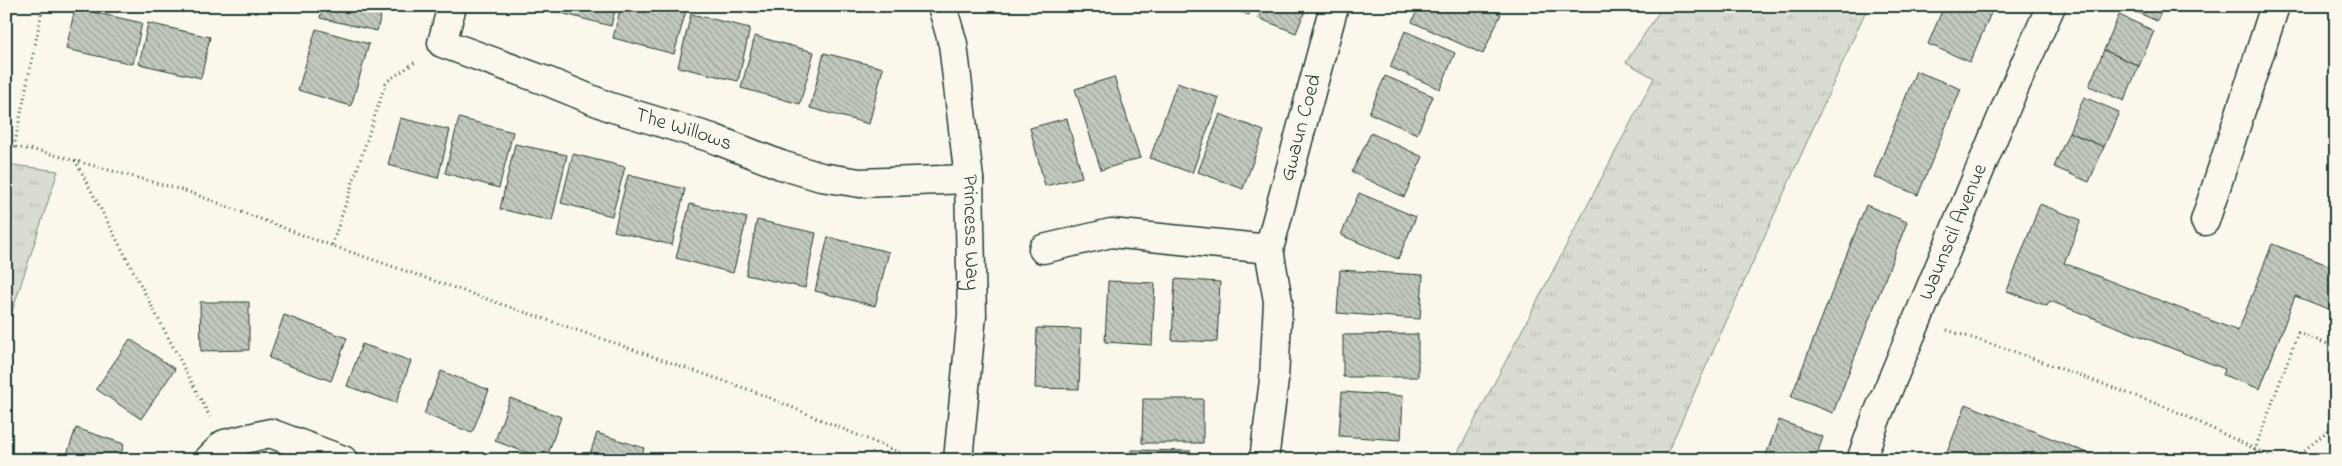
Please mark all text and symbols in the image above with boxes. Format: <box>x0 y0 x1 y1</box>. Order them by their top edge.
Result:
street label: Gwaun Coed <box>1273 71 1330 185</box>
street label: The Willows <box>631 100 736 159</box>
street label: Waunscil Avenue <box>1912 159 1996 305</box>
street label: Princess Way <box>954 174 986 291</box>

